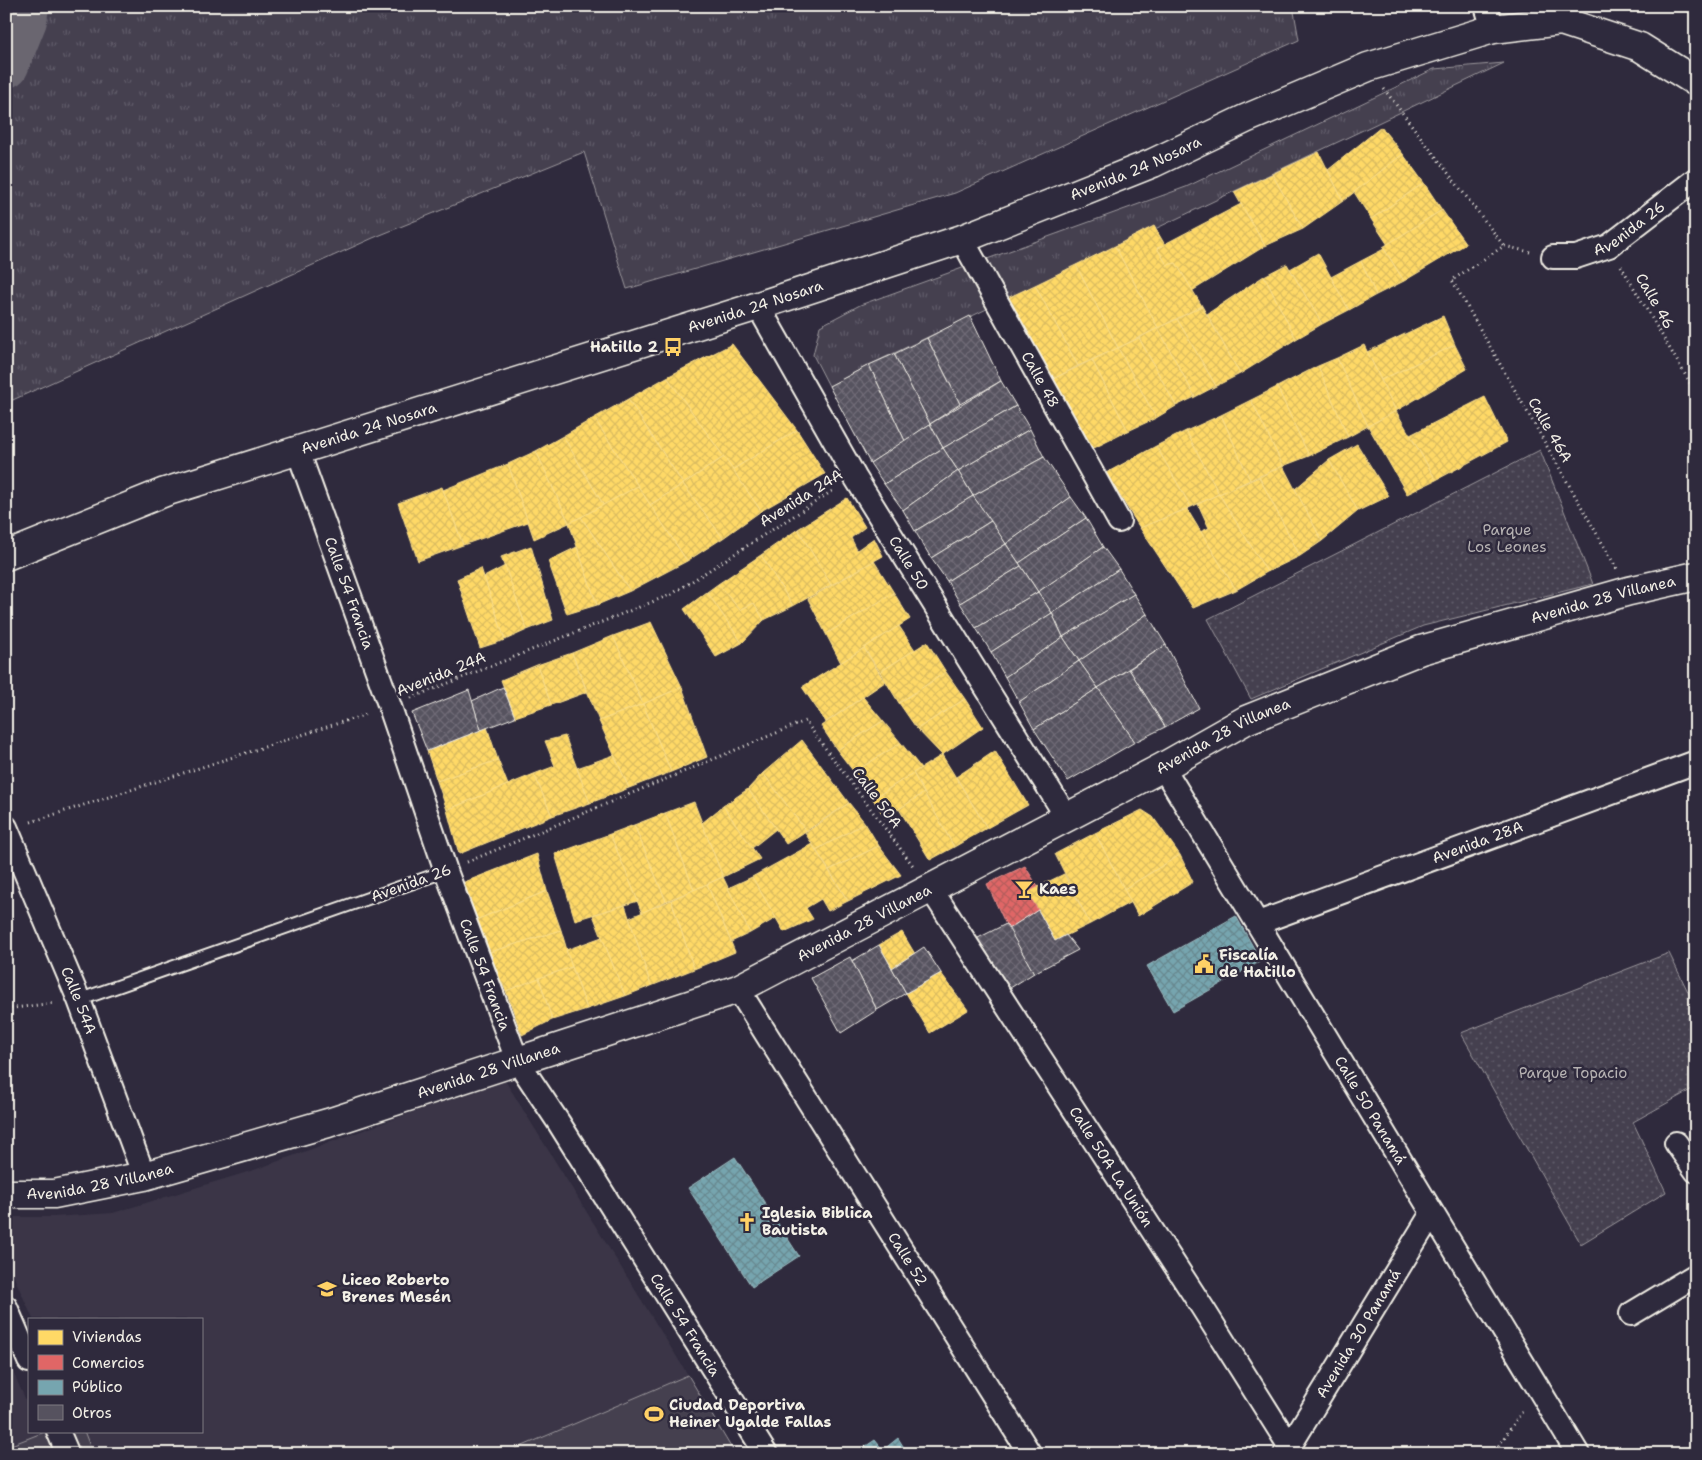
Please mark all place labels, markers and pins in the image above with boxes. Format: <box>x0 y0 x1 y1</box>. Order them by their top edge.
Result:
bus stop icon: Hatillo 2 <box>662 336 684 358</box>
place label: Hatillo 2 <box>590 337 658 357</box>
bar icon: Kaes <box>1013 878 1035 900</box>
place label: Kaes <box>1039 879 1076 899</box>
place label: Fiscalía de Hatillo <box>1219 945 1296 982</box>
public building icon: Fiscalía de Hatillo <box>1193 953 1215 975</box>
place label: Iglesia Biblica Bautista <box>762 1203 873 1240</box>
church icon: Iglesia Biblica Bautista <box>736 1211 758 1233</box>
place label: Liceo Roberto Brenes Mesén <box>342 1270 451 1307</box>
school or university icon: Liceo Roberto Brenes Mesén <box>316 1278 338 1300</box>
place label: Ciudad Deportiva Heiner Ugalde Fallas <box>669 1395 832 1432</box>
sports icon: Ciudad Deportiva Heiner Ugalde Fallas <box>643 1403 665 1425</box>

